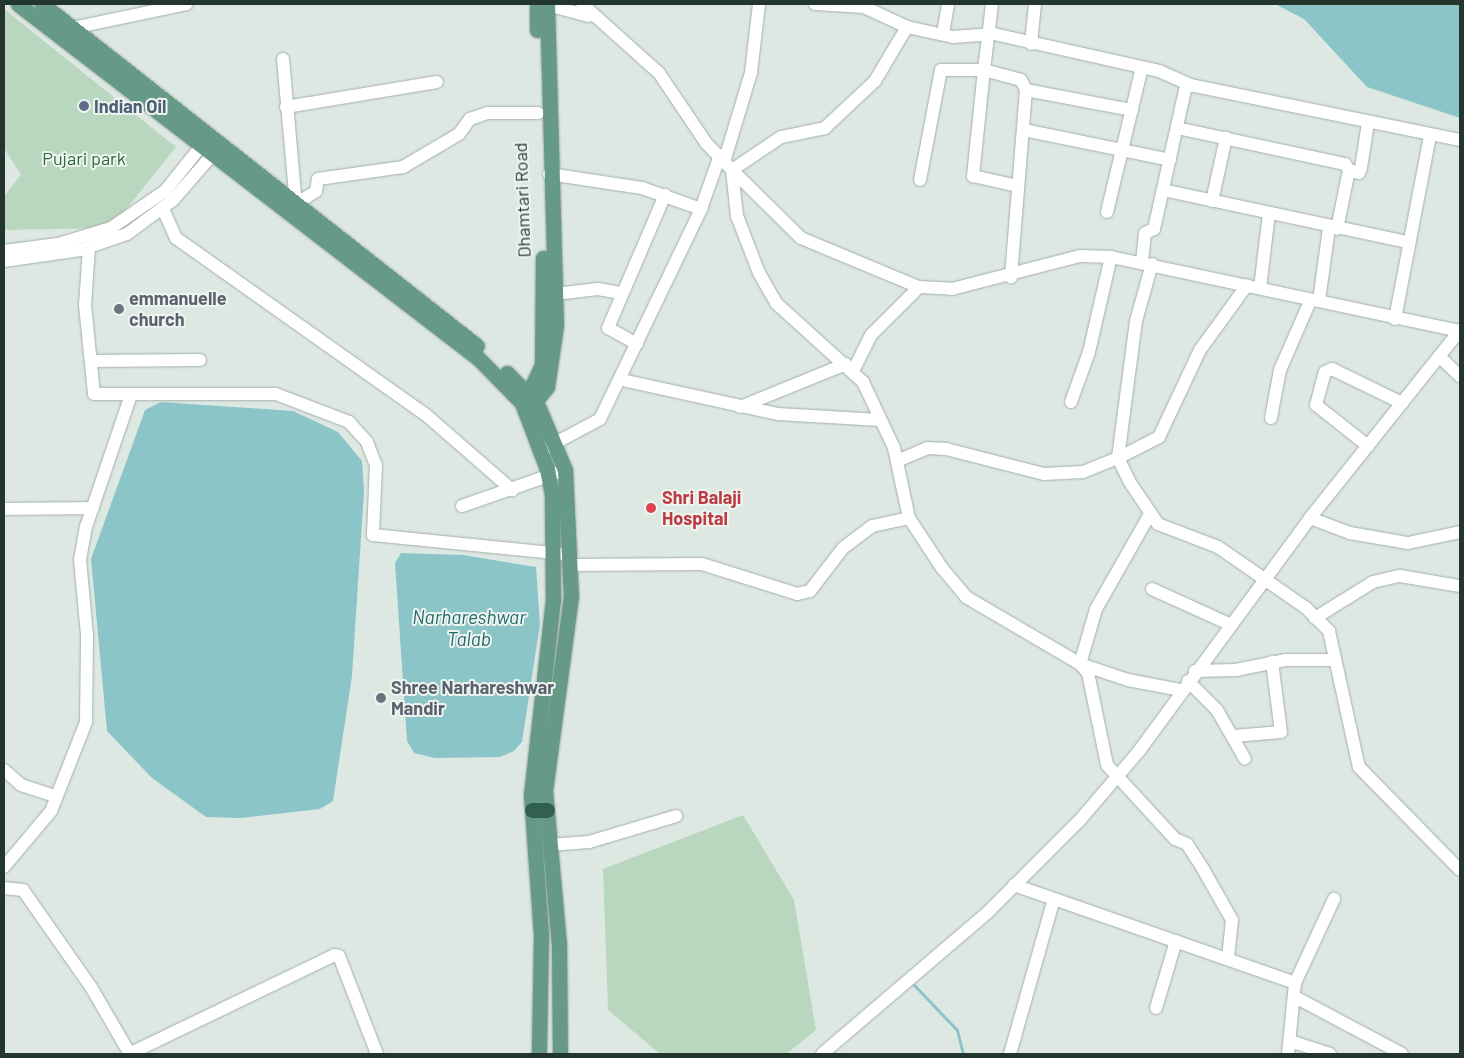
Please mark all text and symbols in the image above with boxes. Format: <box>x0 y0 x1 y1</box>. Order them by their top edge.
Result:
place label: Indian Oil <box>94 95 166 117</box>
marker: Indian Oil <box>78 100 90 112</box>
street label: Dhamtari Road <box>509 142 535 258</box>
park label: Pujari park <box>42 147 126 169</box>
place label: emmanuelle church <box>129 288 226 330</box>
marker: emmanuelle church <box>113 303 125 315</box>
place label: Shri Balaji Hospital <box>662 487 741 530</box>
marker: Shri Balaji Hospital <box>644 501 658 515</box>
water label: Narhareshwar Talab <box>412 606 526 650</box>
place label: Shree Narhareshwar Mandir <box>391 677 554 720</box>
marker: Shree Narhareshwar Mandir <box>375 692 387 704</box>

